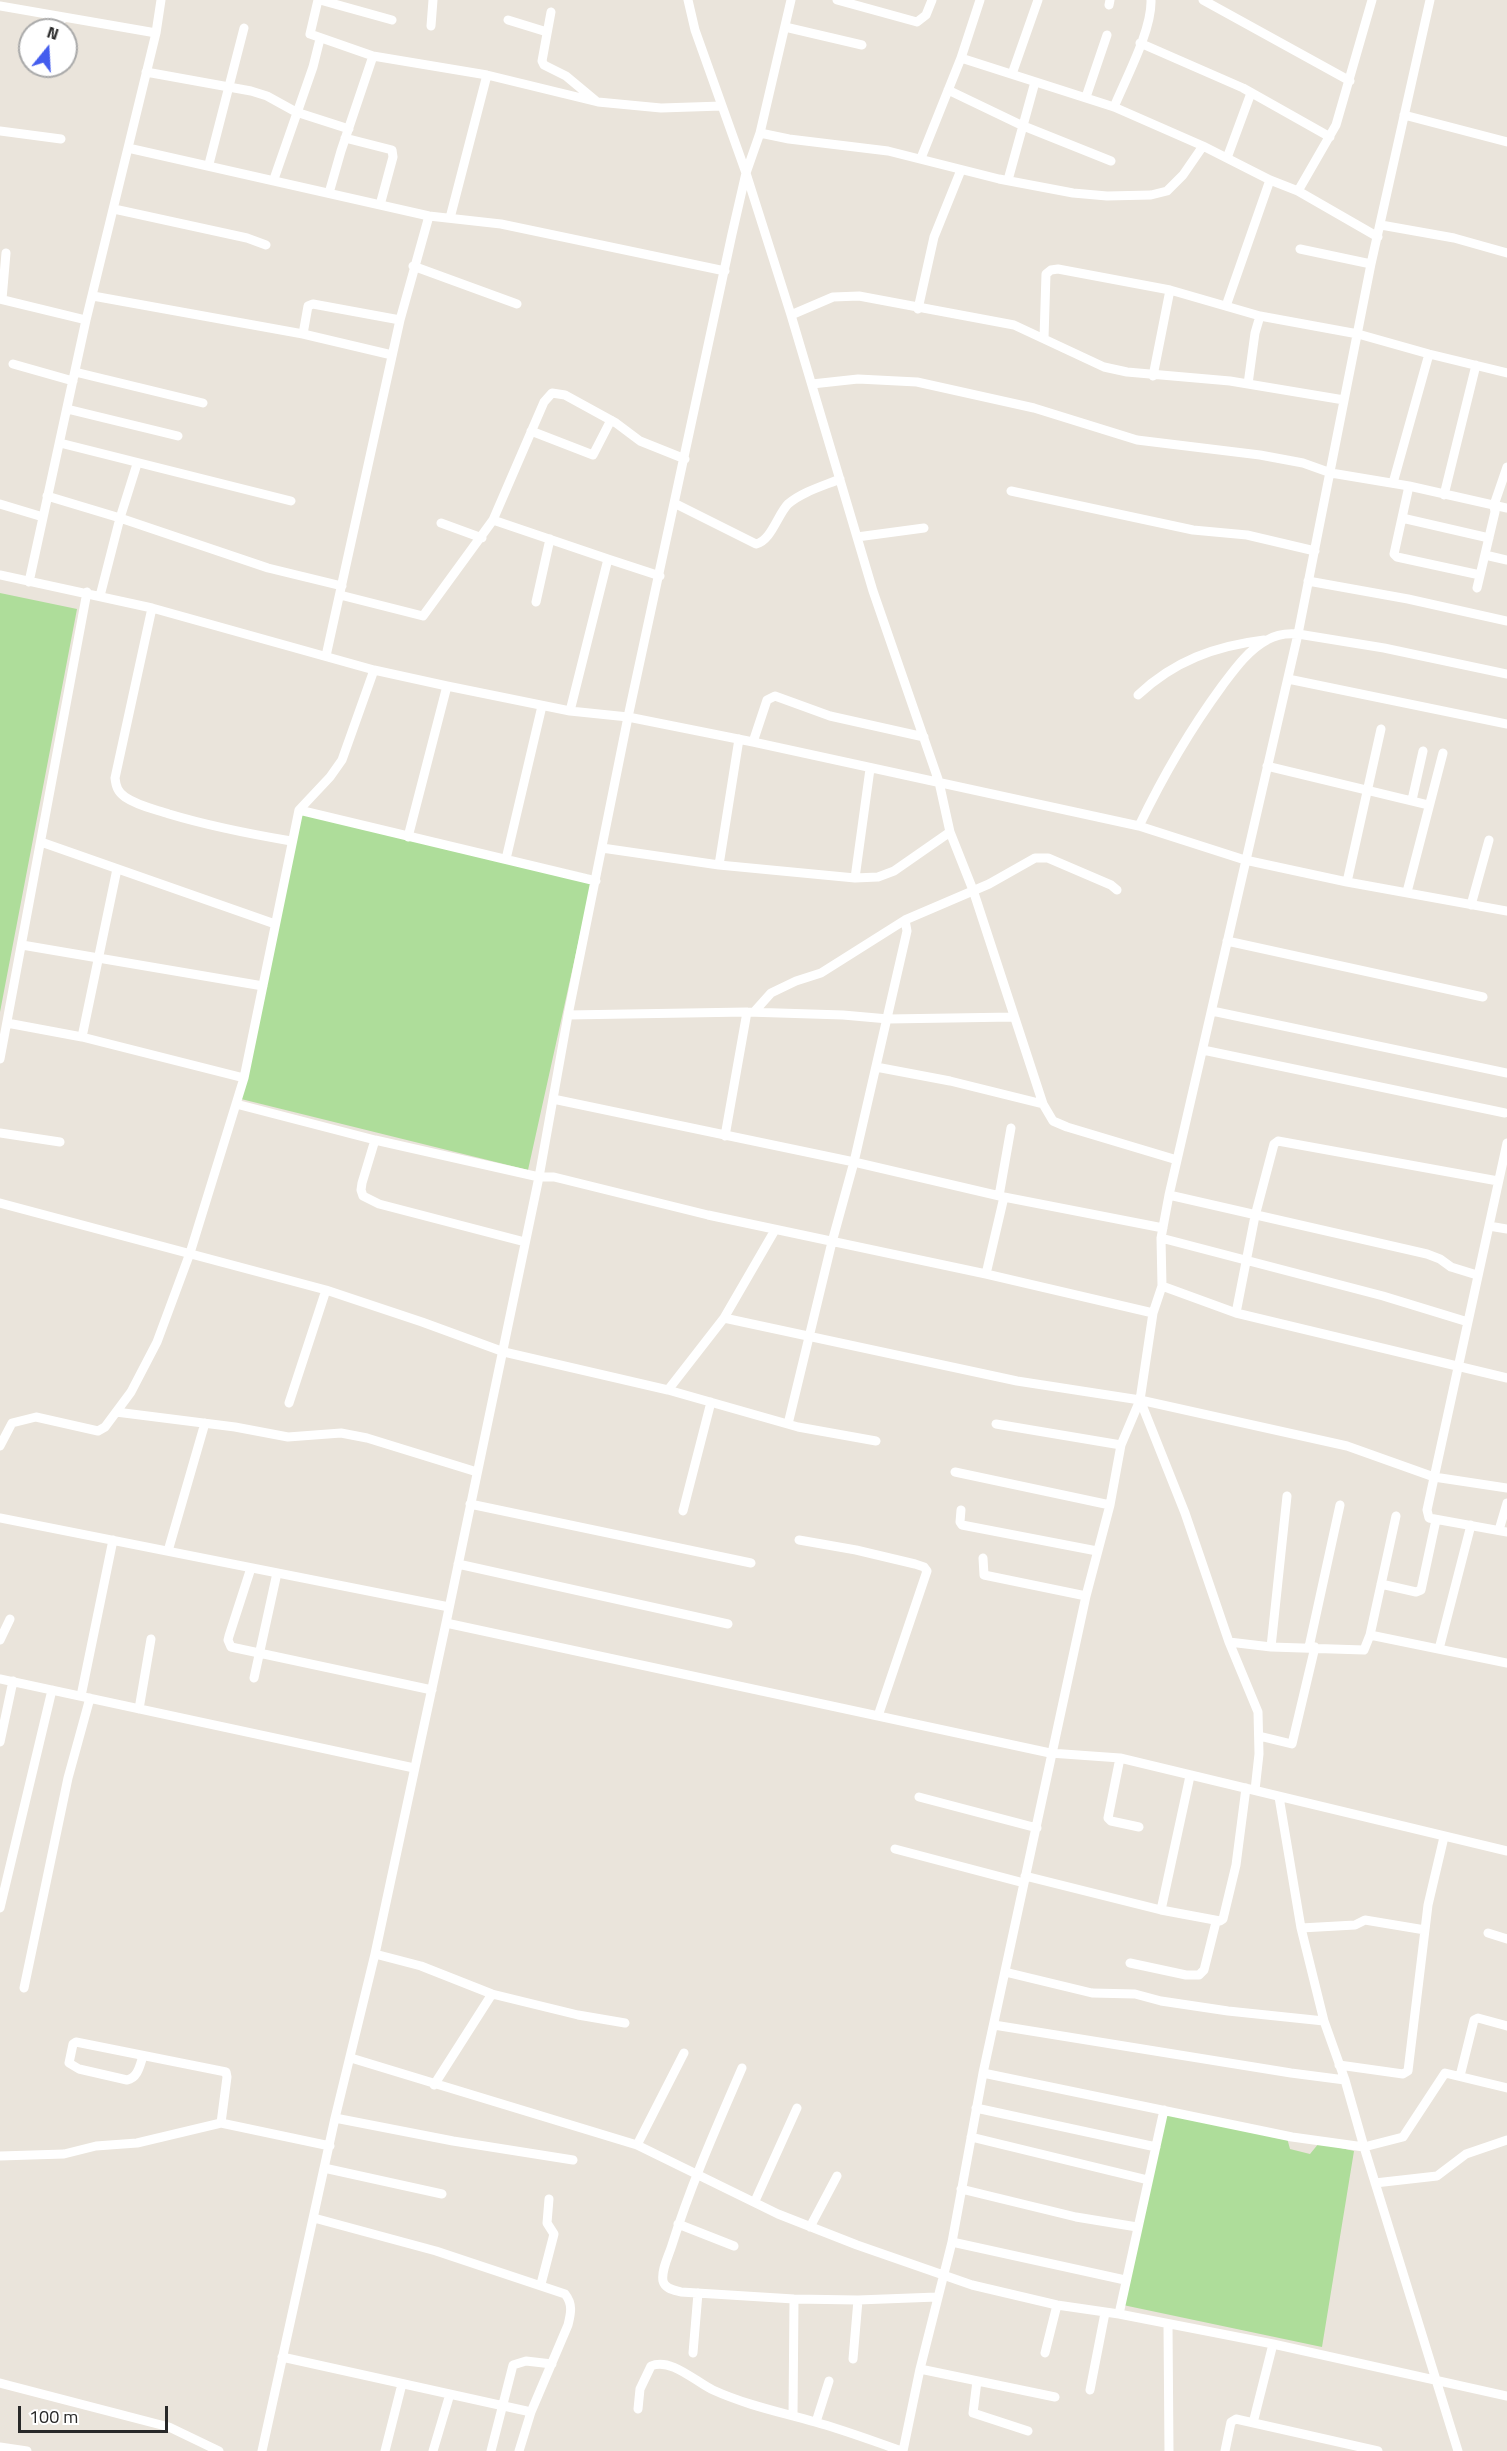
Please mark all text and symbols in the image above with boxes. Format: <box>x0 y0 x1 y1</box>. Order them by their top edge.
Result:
north arrow <box>18 18 78 78</box>
text: N <box>44 20 62 46</box>
scale bar <box>21 2394 171 2432</box>
text: 100 m <box>29 2403 78 2430</box>

